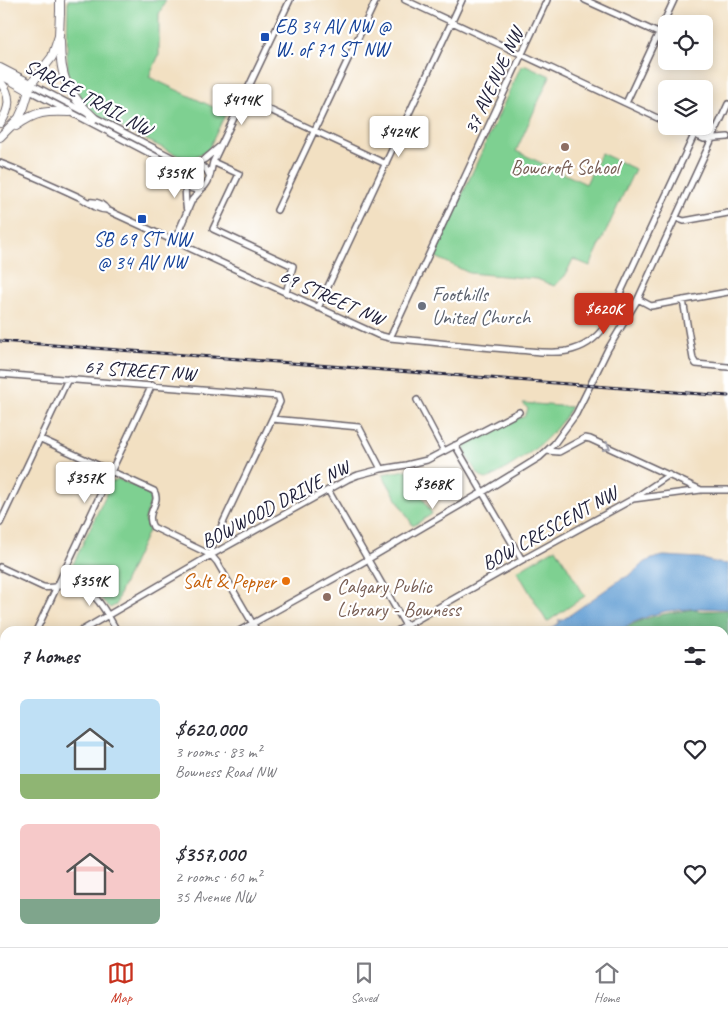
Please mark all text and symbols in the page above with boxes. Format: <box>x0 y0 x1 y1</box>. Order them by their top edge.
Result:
place label: EB 34 AV NW @ W. of 71 ST NW <box>275 14 392 62</box>
map controls <box>658 15 713 135</box>
button: locate <box>658 15 713 70</box>
street label: 37 AVENUE NW <box>458 21 530 138</box>
marker: EB 34 AV NW @ W. of 71 ST NW <box>259 31 271 43</box>
street label: SARCEE TRAIL NW <box>21 53 159 143</box>
button: layers <box>658 80 713 135</box>
pin: $414K <box>207 84 277 126</box>
text: $414K <box>224 90 260 110</box>
pin: $424K <box>364 116 434 158</box>
text: $424K <box>381 122 417 142</box>
marker: Bowcroft School <box>559 141 571 153</box>
place label: Bowcroft School <box>511 155 623 180</box>
pin: $359K <box>140 156 210 199</box>
text: $359K <box>157 163 193 183</box>
marker: SB 69 ST NW @ 34 AV NW <box>136 213 148 225</box>
place label: SB 69 ST NW @ 34 AV NW <box>93 227 194 275</box>
street label: 69 STREET NW <box>276 263 390 333</box>
place label: Foothills United Church <box>432 282 532 330</box>
pin: $620K <box>569 292 639 335</box>
text: $620K <box>585 299 623 319</box>
marker: Foothills United Church <box>416 300 428 312</box>
street label: 67 STREET NW <box>83 354 199 387</box>
one-way arrow <box>602 441 611 451</box>
street label: BOWWOOD DRIVE NW <box>197 454 356 554</box>
pin: $357K <box>50 462 120 504</box>
text: $357K <box>67 468 103 488</box>
pin: $368K <box>398 468 468 510</box>
text: $368K <box>414 474 452 494</box>
street label: BOW CRESCENT NW <box>477 479 624 576</box>
pin: $359K <box>55 564 125 607</box>
place label: Salt & Pepper <box>183 569 278 594</box>
text: $359K <box>72 571 108 591</box>
place label: Calgary Public Library - Bowness <box>337 574 463 622</box>
marker: Salt & Pepper <box>280 575 292 587</box>
marker: Calgary Public Library - Bowness <box>321 591 333 603</box>
icon: filters <box>681 642 709 670</box>
text: 7 homes <box>20 643 79 669</box>
text: $620,000 <box>175 716 246 742</box>
icon: home <box>60 719 120 779</box>
icon: heart <box>681 735 709 763</box>
text: 3 rooms · 83 m² <box>175 742 261 762</box>
text: Bowness Road NW <box>175 762 276 782</box>
text: $357,000 <box>175 841 245 867</box>
icon: home <box>60 844 120 904</box>
icon: heart <box>681 860 709 888</box>
text: 2 rooms · 60 m² <box>175 867 261 887</box>
text: 35 Avenue NW <box>175 887 255 907</box>
tab: Map <box>107 959 135 1006</box>
tab: Saved <box>350 959 378 1006</box>
tab: Home <box>593 959 621 1006</box>

